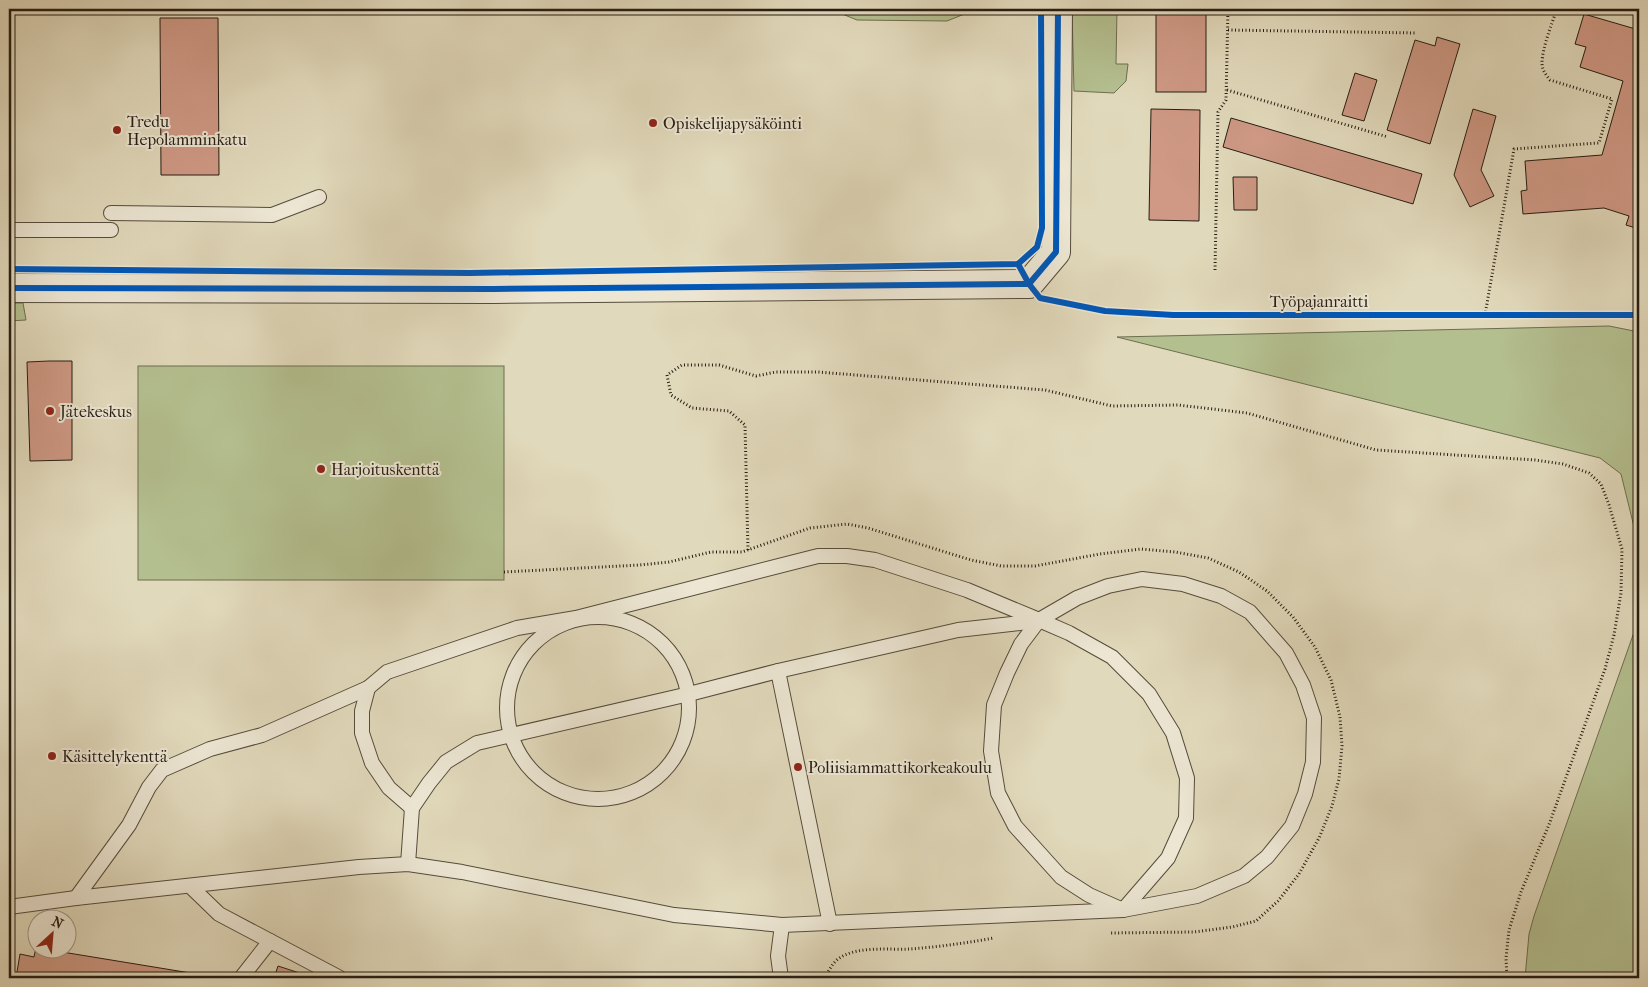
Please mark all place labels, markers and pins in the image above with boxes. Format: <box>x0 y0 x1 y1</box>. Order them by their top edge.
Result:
place label: Tredu Hepolamminkatu <box>127 112 247 149</box>
place label: Opiskelijapysäköinti <box>663 114 802 133</box>
marker: Opiskelijapysäköinti <box>647 117 659 129</box>
marker: Tredu Hepolamminkatu <box>111 124 123 136</box>
place label: Jätekeskus <box>58 402 132 421</box>
marker: Jätekeskus <box>44 405 56 417</box>
place label: Harjoituskenttä <box>331 460 440 479</box>
marker: Harjoituskenttä <box>315 463 327 475</box>
place label: Käsittelykenttä <box>62 747 168 766</box>
marker: Käsittelykenttä <box>46 750 58 762</box>
place label: Poliisiammattikorkeakoulu <box>808 758 992 777</box>
marker: Poliisiammattikorkeakoulu <box>792 761 804 773</box>

